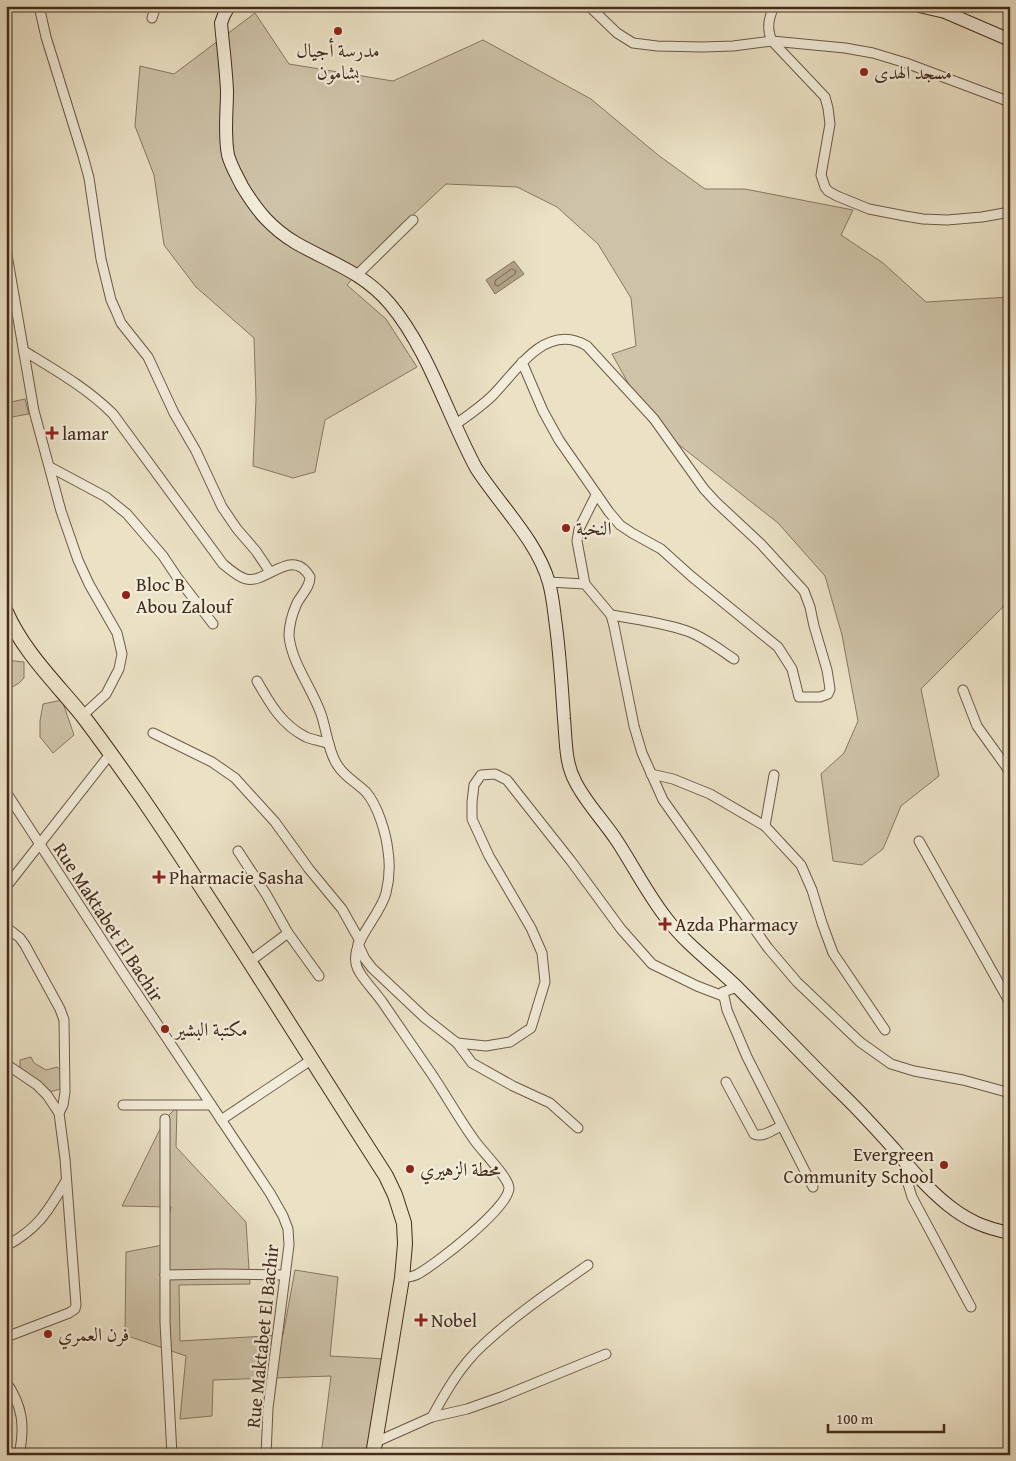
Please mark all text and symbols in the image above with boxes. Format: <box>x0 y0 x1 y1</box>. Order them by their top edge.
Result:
marker: مدرسة أجيال بشامون <box>332 25 344 37</box>
place label: مدرسة أجيال بشامون <box>296 36 380 86</box>
place label: مسجد الهدى <box>874 58 952 86</box>
marker: مسجد الهدى <box>858 66 870 78</box>
place label: lamar <box>62 419 109 447</box>
marker: lamar <box>46 427 58 439</box>
place label: النخبة <box>576 514 612 542</box>
marker: النخبة <box>560 522 572 534</box>
place label: Bloc B Abou Zalouf <box>136 570 234 620</box>
marker: Bloc B Abou Zalouf <box>120 589 132 601</box>
street label: Rue Maktabet El Bachir <box>47 837 171 1007</box>
place label: Pharmacie Sasha <box>169 863 304 891</box>
marker: Pharmacie Sasha <box>153 871 165 883</box>
place label: Azda Pharmacy <box>675 910 799 938</box>
marker: Azda Pharmacy <box>659 918 671 930</box>
place label: مكتبة البشير <box>173 1015 248 1043</box>
marker: مكتبة البشير <box>159 1023 171 1035</box>
place label: Evergreen Community School <box>783 1140 934 1190</box>
place label: محطة الزهيري <box>420 1155 501 1185</box>
marker: Evergreen Community School <box>938 1159 950 1171</box>
marker: محطة الزهيري <box>404 1163 416 1175</box>
street label: Rue Maktabet El Bachir <box>238 1243 286 1429</box>
place label: Nobel <box>431 1306 477 1334</box>
marker: Nobel <box>415 1314 427 1326</box>
place label: فرن العمري <box>58 1320 129 1350</box>
marker: فرن العمري <box>42 1328 54 1340</box>
scale bar <box>828 1401 945 1433</box>
text: 100 m <box>836 1408 874 1429</box>

